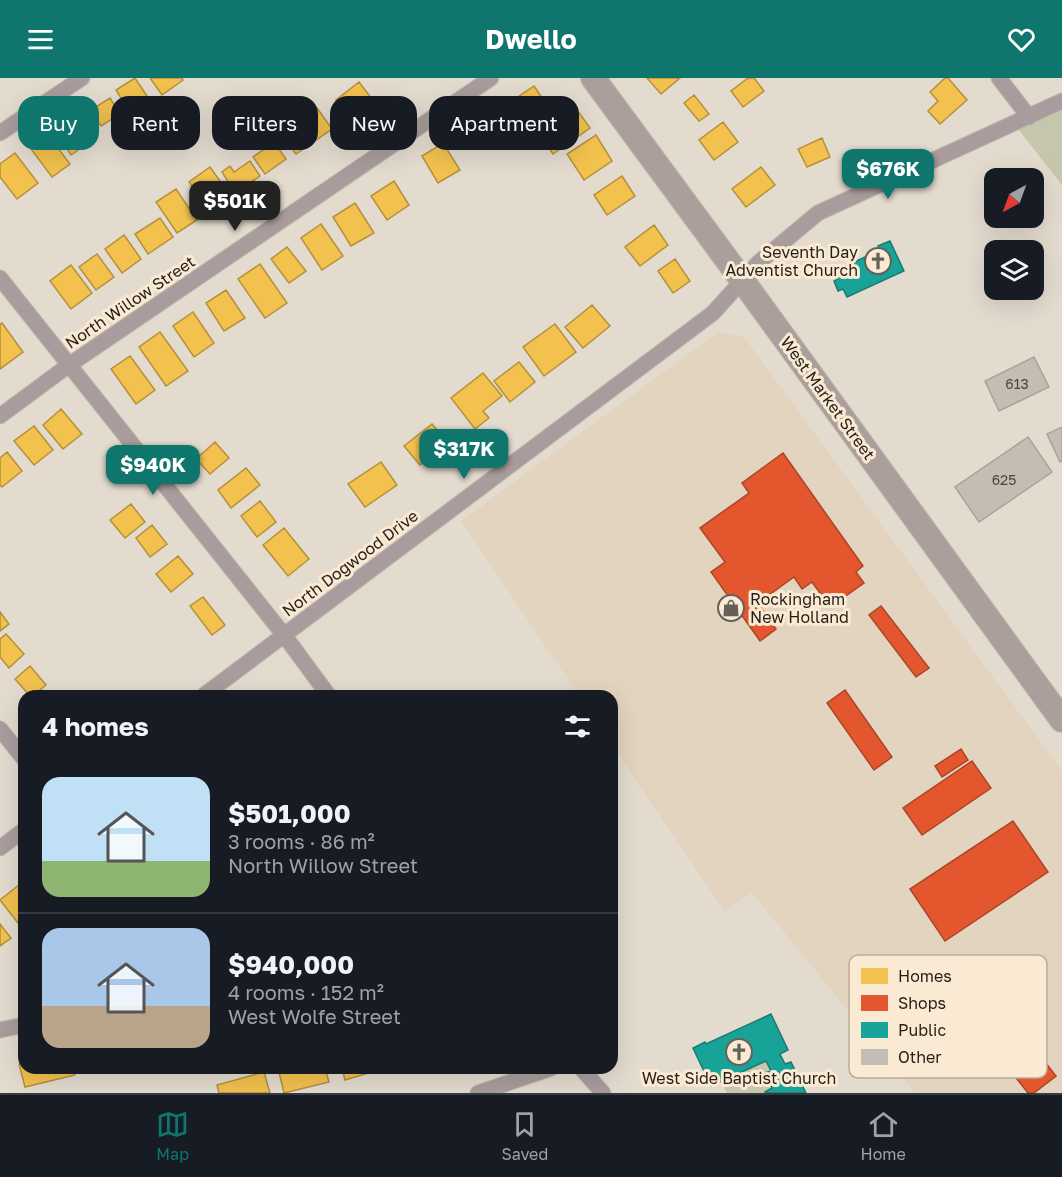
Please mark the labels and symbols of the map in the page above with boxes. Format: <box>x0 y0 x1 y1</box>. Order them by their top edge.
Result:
pin: $676K <box>846 149 930 200</box>
north arrow <box>984 168 1044 228</box>
pin: $501K <box>193 181 277 232</box>
place label: Seventh Day Adventist Church <box>725 242 858 280</box>
church icon: Seventh Day Adventist Church <box>863 246 893 276</box>
street label: North Willow Street <box>61 251 199 353</box>
street label: West Market Street <box>777 332 879 464</box>
house number: 613 <box>1005 375 1029 392</box>
pin: $317K <box>422 429 506 480</box>
pin: $940K <box>111 445 195 496</box>
house number: 625 <box>992 471 1016 488</box>
street label: North Dogwood Drive <box>278 505 422 621</box>
place label: Rockingham New Holland <box>750 589 849 627</box>
shop icon: Rockingham New Holland <box>716 593 746 623</box>
legend <box>849 955 1047 1078</box>
text: Homes <box>898 966 952 986</box>
text: Shops <box>898 993 946 1013</box>
text: Public <box>898 1020 946 1040</box>
church icon: West Side Baptist Church <box>724 1037 754 1067</box>
text: Other <box>898 1047 942 1067</box>
place label: West Side Baptist Church <box>642 1068 836 1088</box>

